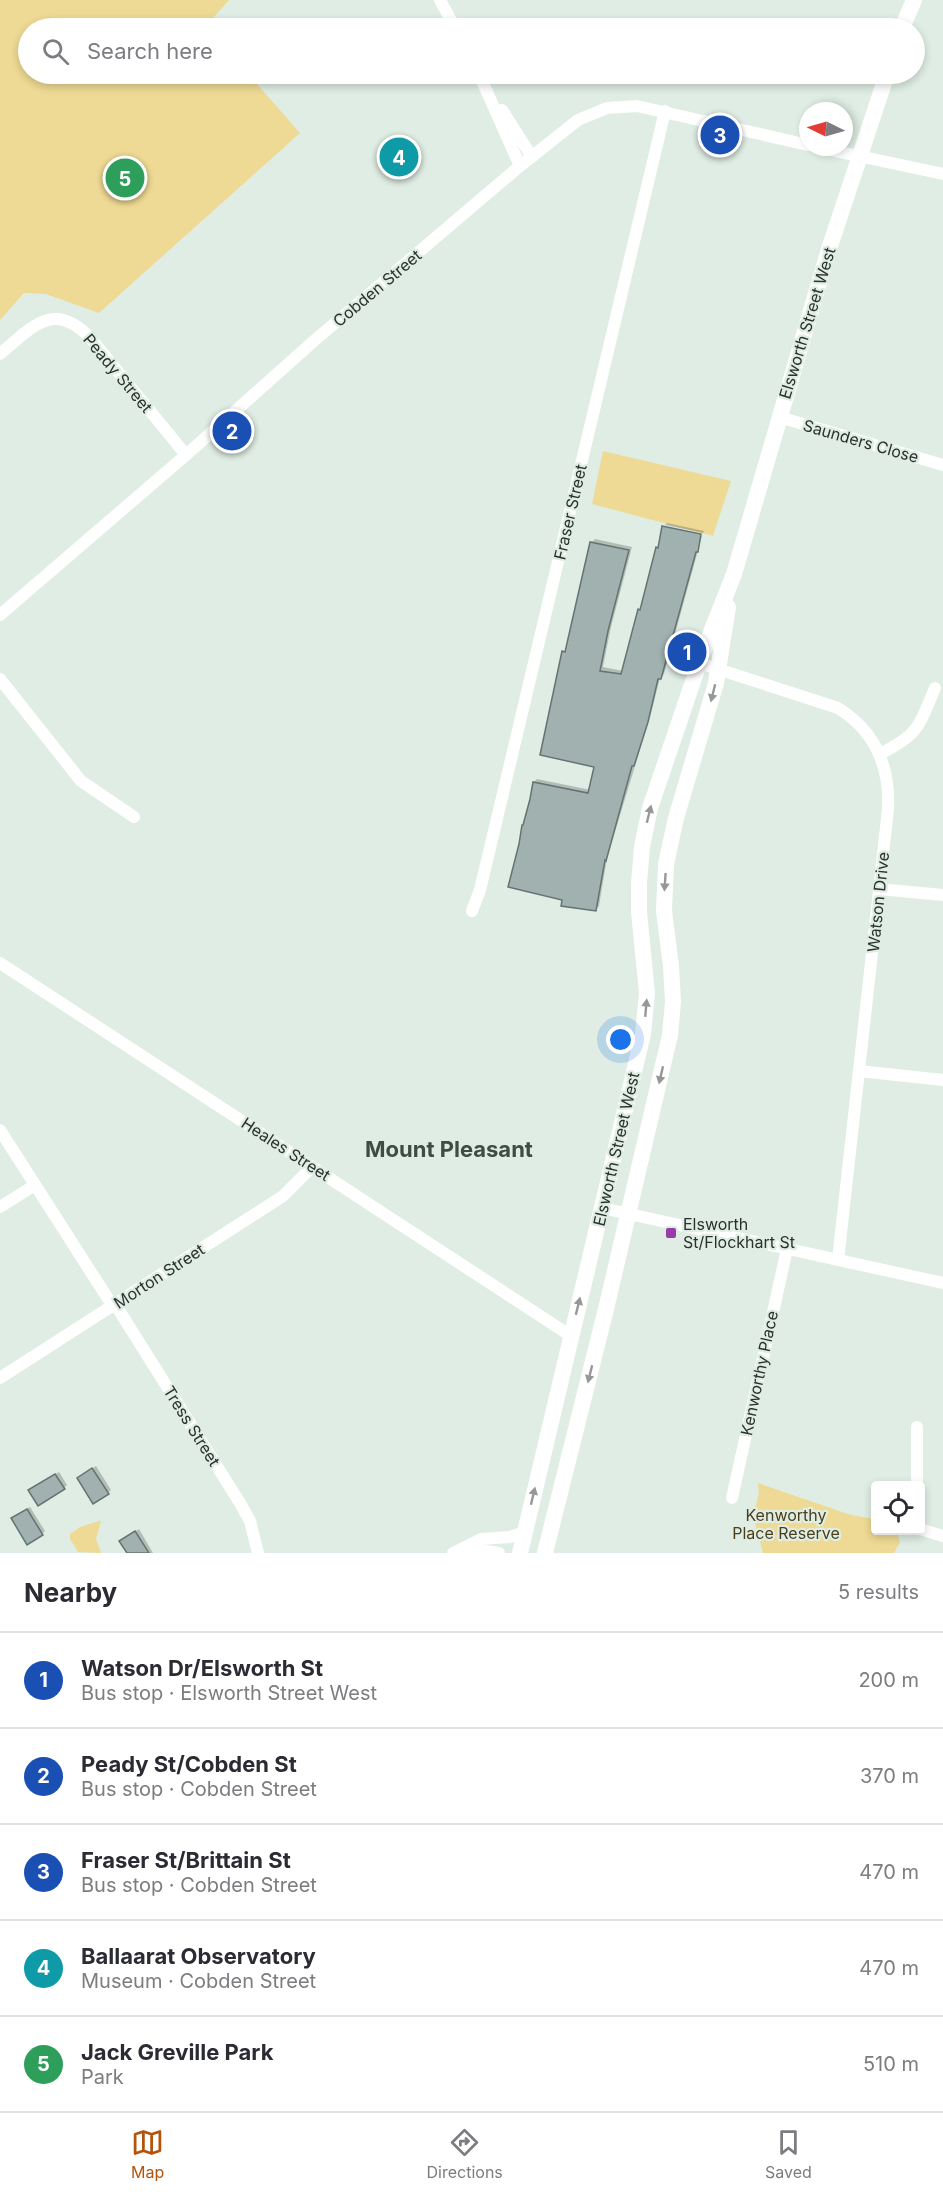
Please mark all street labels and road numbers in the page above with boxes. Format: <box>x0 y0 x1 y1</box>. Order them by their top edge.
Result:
street label: Cobden Street <box>329 245 425 331</box>
street label: Elsworth Street West <box>774 245 840 401</box>
street label: Peady Street <box>79 329 157 417</box>
street label: Saunders Close <box>801 415 921 467</box>
street label: Fraser Street <box>549 462 591 562</box>
street label: Watson Drive <box>863 851 893 953</box>
street label: Elsworth Street West <box>589 1070 643 1228</box>
street label: Heales Street <box>238 1113 334 1185</box>
street label: Morton Street <box>110 1239 208 1313</box>
street label: Kenworthy Place <box>736 1309 782 1437</box>
street label: Tress Street <box>159 1382 225 1470</box>

